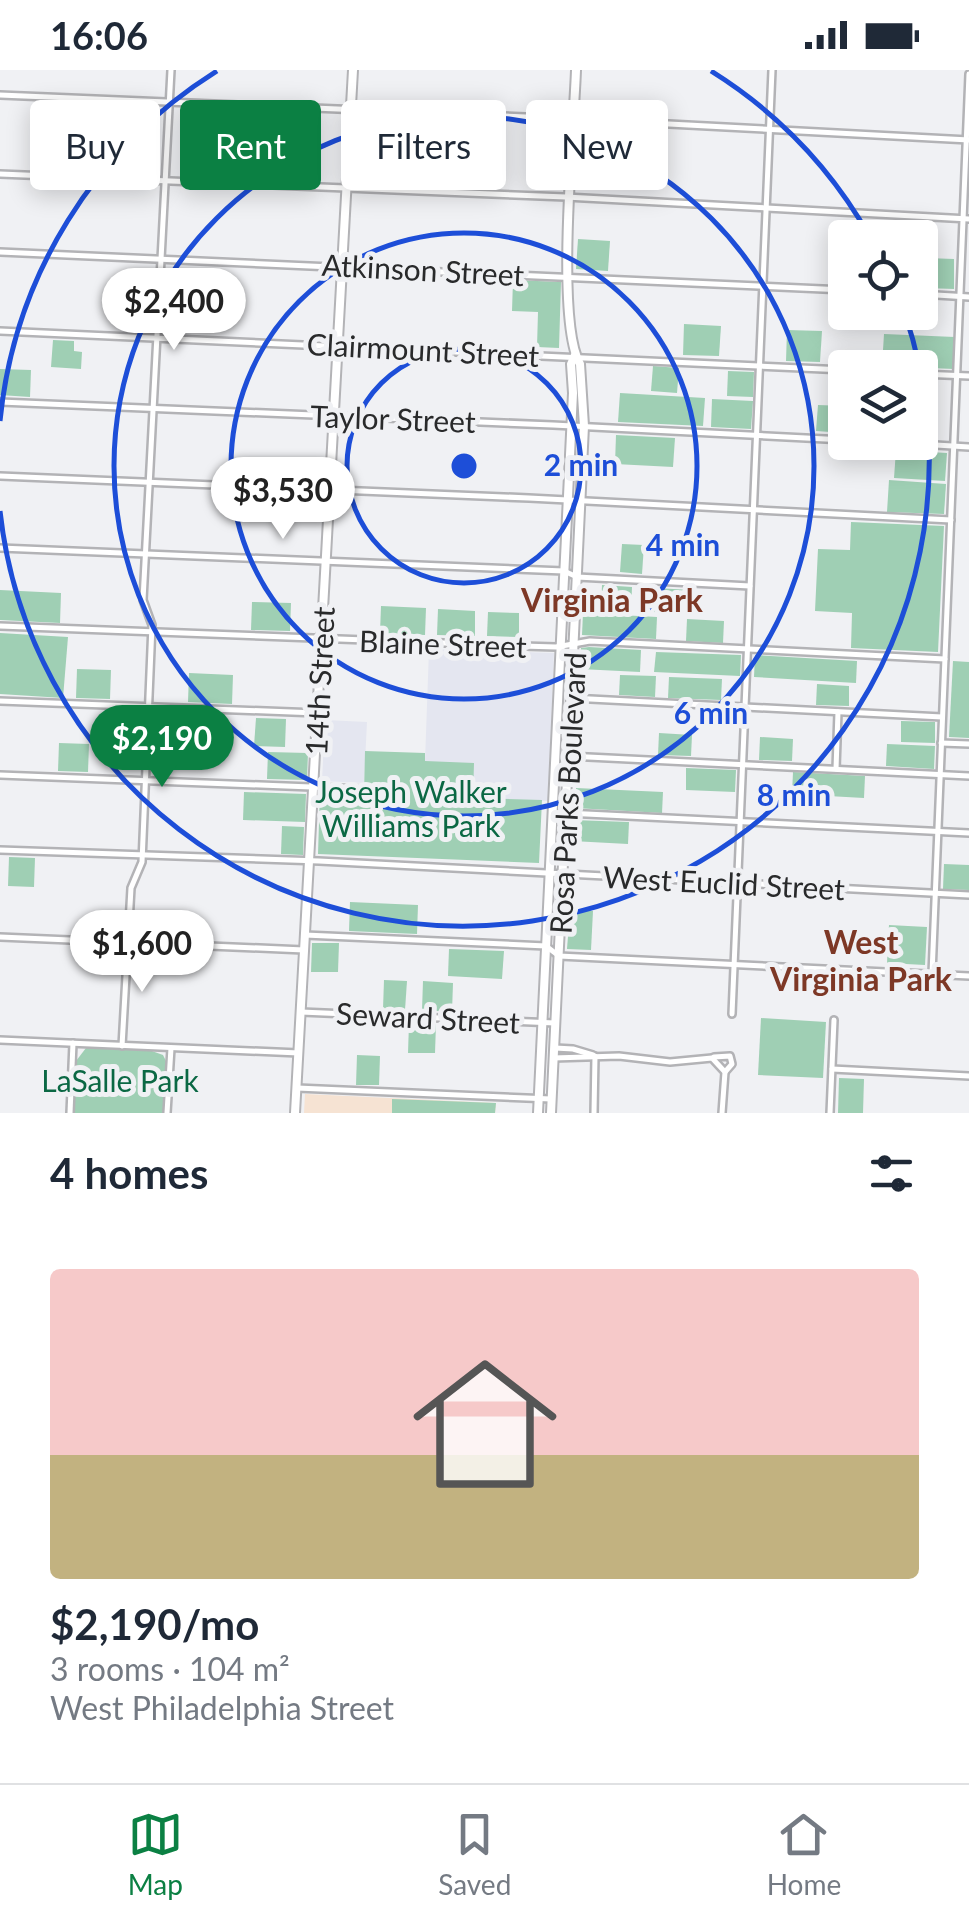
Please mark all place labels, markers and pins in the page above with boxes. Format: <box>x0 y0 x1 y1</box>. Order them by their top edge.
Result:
pin: $2,400 <box>93 268 255 353</box>
centre of rings <box>446 448 482 484</box>
pin: $3,530 <box>202 457 364 542</box>
pin: $2,190 <box>81 705 243 790</box>
pin: $1,600 <box>61 910 223 995</box>

